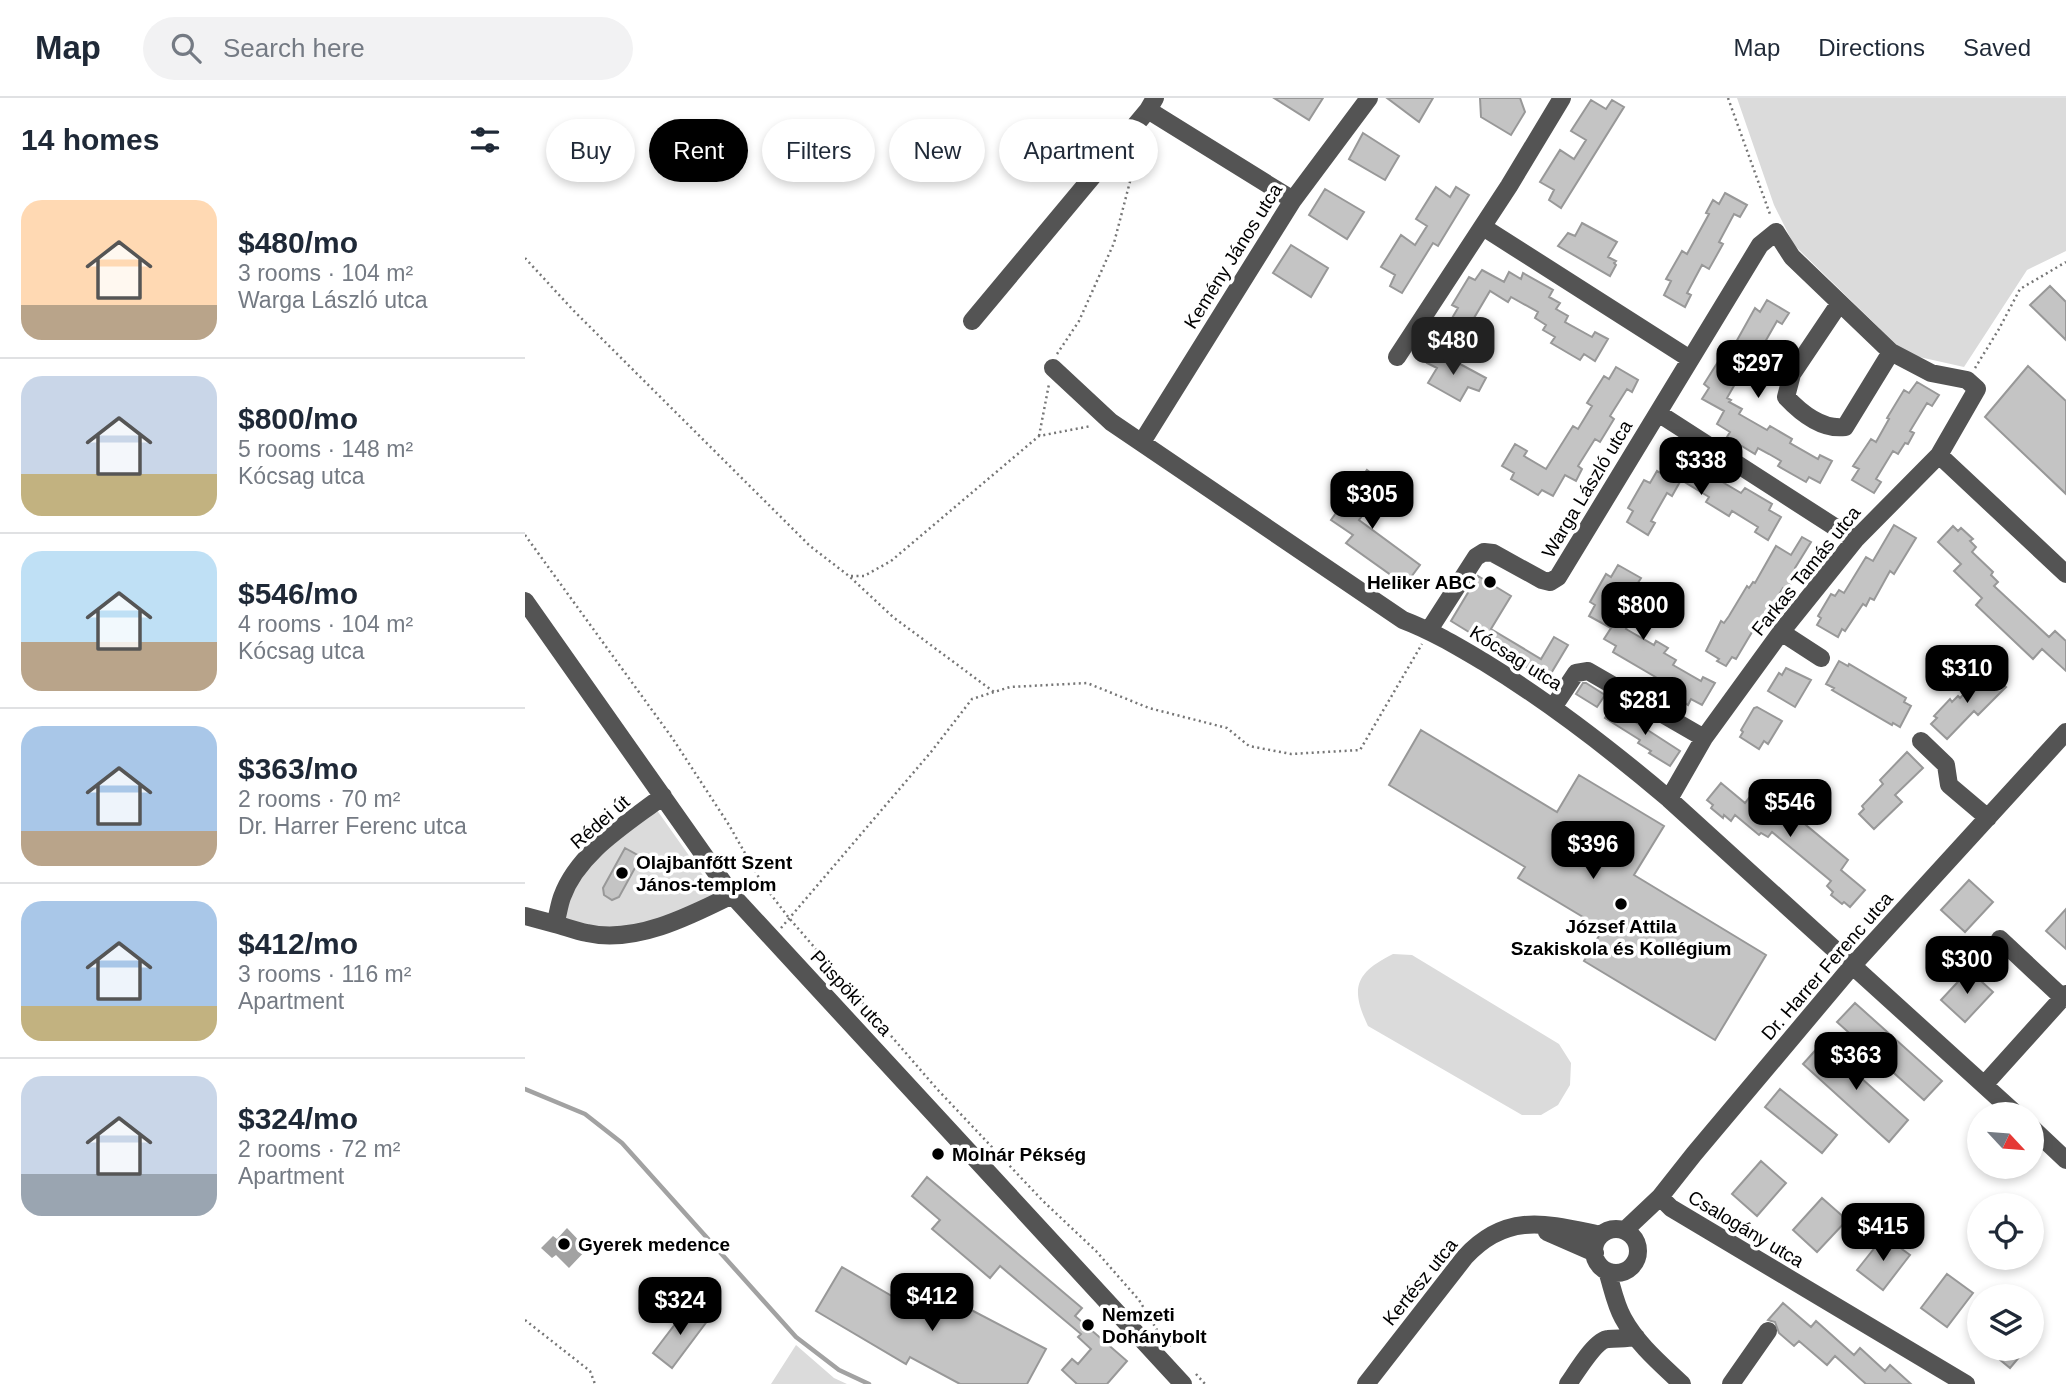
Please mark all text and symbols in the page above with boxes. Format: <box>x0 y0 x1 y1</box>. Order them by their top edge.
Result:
search box <box>143 17 633 80</box>
text: Map <box>35 29 101 66</box>
icon: search <box>167 29 205 67</box>
text: Search here <box>223 33 365 63</box>
text: Map <box>1734 34 1780 61</box>
text: Directions <box>1818 34 1925 61</box>
text: Saved <box>1963 34 2031 61</box>
chip: Buy <box>546 119 635 182</box>
chip: Rent <box>649 119 748 182</box>
chip: Filters <box>762 119 875 182</box>
chip: New <box>889 119 985 182</box>
chip: Apartment <box>999 119 1158 182</box>
icon: filters <box>466 121 504 159</box>
text: 14 homes <box>21 123 159 156</box>
street label: Kemény János utca <box>1180 179 1286 332</box>
text: $480/mo <box>238 226 358 259</box>
icon: home <box>77 228 161 312</box>
text: 3 rooms · 104 m² <box>238 260 413 286</box>
text: Warga László utca <box>238 287 428 313</box>
pin: $480 <box>1412 317 1494 377</box>
text: $480 <box>1427 327 1479 353</box>
pin: $297 <box>1717 341 1799 400</box>
text: $297 <box>1732 350 1784 376</box>
text: $800/mo <box>238 402 358 435</box>
icon: home <box>77 404 161 488</box>
street label: Warga László utca <box>1538 416 1637 562</box>
text: 5 rooms · 148 m² <box>238 436 413 462</box>
pin: $338 <box>1660 438 1742 497</box>
text: $338 <box>1675 447 1727 473</box>
text: Kócsag utca <box>238 463 365 489</box>
pin: $305 <box>1331 472 1413 531</box>
text: $305 <box>1346 481 1398 507</box>
street label: Farkas Tamás utca <box>1747 502 1865 640</box>
place label: Heliker ABC <box>1367 572 1476 593</box>
marker: Heliker ABC <box>1482 574 1498 590</box>
text: $546/mo <box>238 577 358 610</box>
icon: home <box>77 579 161 663</box>
pin: $800 <box>1602 582 1684 642</box>
text: $800 <box>1617 592 1669 618</box>
text: 4 rooms · 104 m² <box>238 611 413 637</box>
street label: Kócsag utca <box>1466 621 1566 695</box>
text: Kócsag utca <box>238 638 365 664</box>
pin: $310 <box>1926 646 2008 705</box>
text: $310 <box>1941 655 1993 681</box>
pin: $281 <box>1604 678 1686 737</box>
text: $281 <box>1619 687 1671 713</box>
text: $363/mo <box>238 752 358 785</box>
icon: home <box>77 754 161 838</box>
pin: $546 <box>1749 780 1831 839</box>
text: 2 rooms · 70 m² <box>238 786 400 812</box>
text: $546 <box>1764 789 1816 815</box>
street label: Rédei út <box>566 790 634 853</box>
text: Dr. Harrer Ferenc utca <box>238 813 467 839</box>
pin: $396 <box>1552 822 1634 881</box>
text: $396 <box>1567 831 1619 857</box>
place label: Olajbanfőtt Szent János-templom <box>636 852 793 895</box>
marker: Olajbanfőtt Szent János-templom <box>614 865 630 881</box>
street label: Dr. Harrer Ferenc utca <box>1757 887 1897 1044</box>
marker: József Attila Szakiskola és Kollégium <box>1613 896 1629 912</box>
place label: József Attila Szakiskola és Kollégium <box>1511 916 1731 959</box>
text: $412/mo <box>238 927 358 960</box>
icon: home <box>77 929 161 1013</box>
pin: $300 <box>1926 936 2008 996</box>
street label: Püspöki utca <box>806 946 896 1040</box>
text: $300 <box>1941 946 1993 972</box>
text: 3 rooms · 116 m² <box>238 961 411 987</box>
text: Apartment <box>238 988 344 1014</box>
pin: $363 <box>1815 1032 1897 1092</box>
text: $363 <box>1830 1042 1882 1068</box>
text: $324/mo <box>238 1102 358 1135</box>
north arrow <box>1967 1102 2044 1180</box>
map controls <box>1967 1102 2044 1361</box>
icon: home <box>77 1104 161 1188</box>
text: 2 rooms · 72 m² <box>238 1136 400 1162</box>
place label: Molnár Pékség <box>952 1144 1086 1165</box>
marker: Molnár Pékség <box>930 1146 946 1162</box>
text: Apartment <box>238 1163 344 1189</box>
street label: Csalogány utca <box>1684 1186 1808 1272</box>
button: locate <box>1967 1193 2044 1270</box>
pin: $415 <box>1842 1204 1924 1263</box>
text: $415 <box>1857 1213 1909 1239</box>
place label: Gyerek medence <box>578 1234 730 1255</box>
street label: Kertész utca <box>1379 1234 1462 1330</box>
marker: Gyerek medence <box>556 1236 572 1252</box>
pin: $412 <box>891 1274 973 1333</box>
pin: $324 <box>639 1278 721 1337</box>
text: $412 <box>906 1283 958 1309</box>
button: layers <box>1967 1284 2044 1361</box>
text: $324 <box>654 1287 706 1313</box>
place label: Nemzeti Dohánybolt <box>1102 1304 1207 1347</box>
marker: Nemzeti Dohánybolt <box>1080 1317 1096 1333</box>

